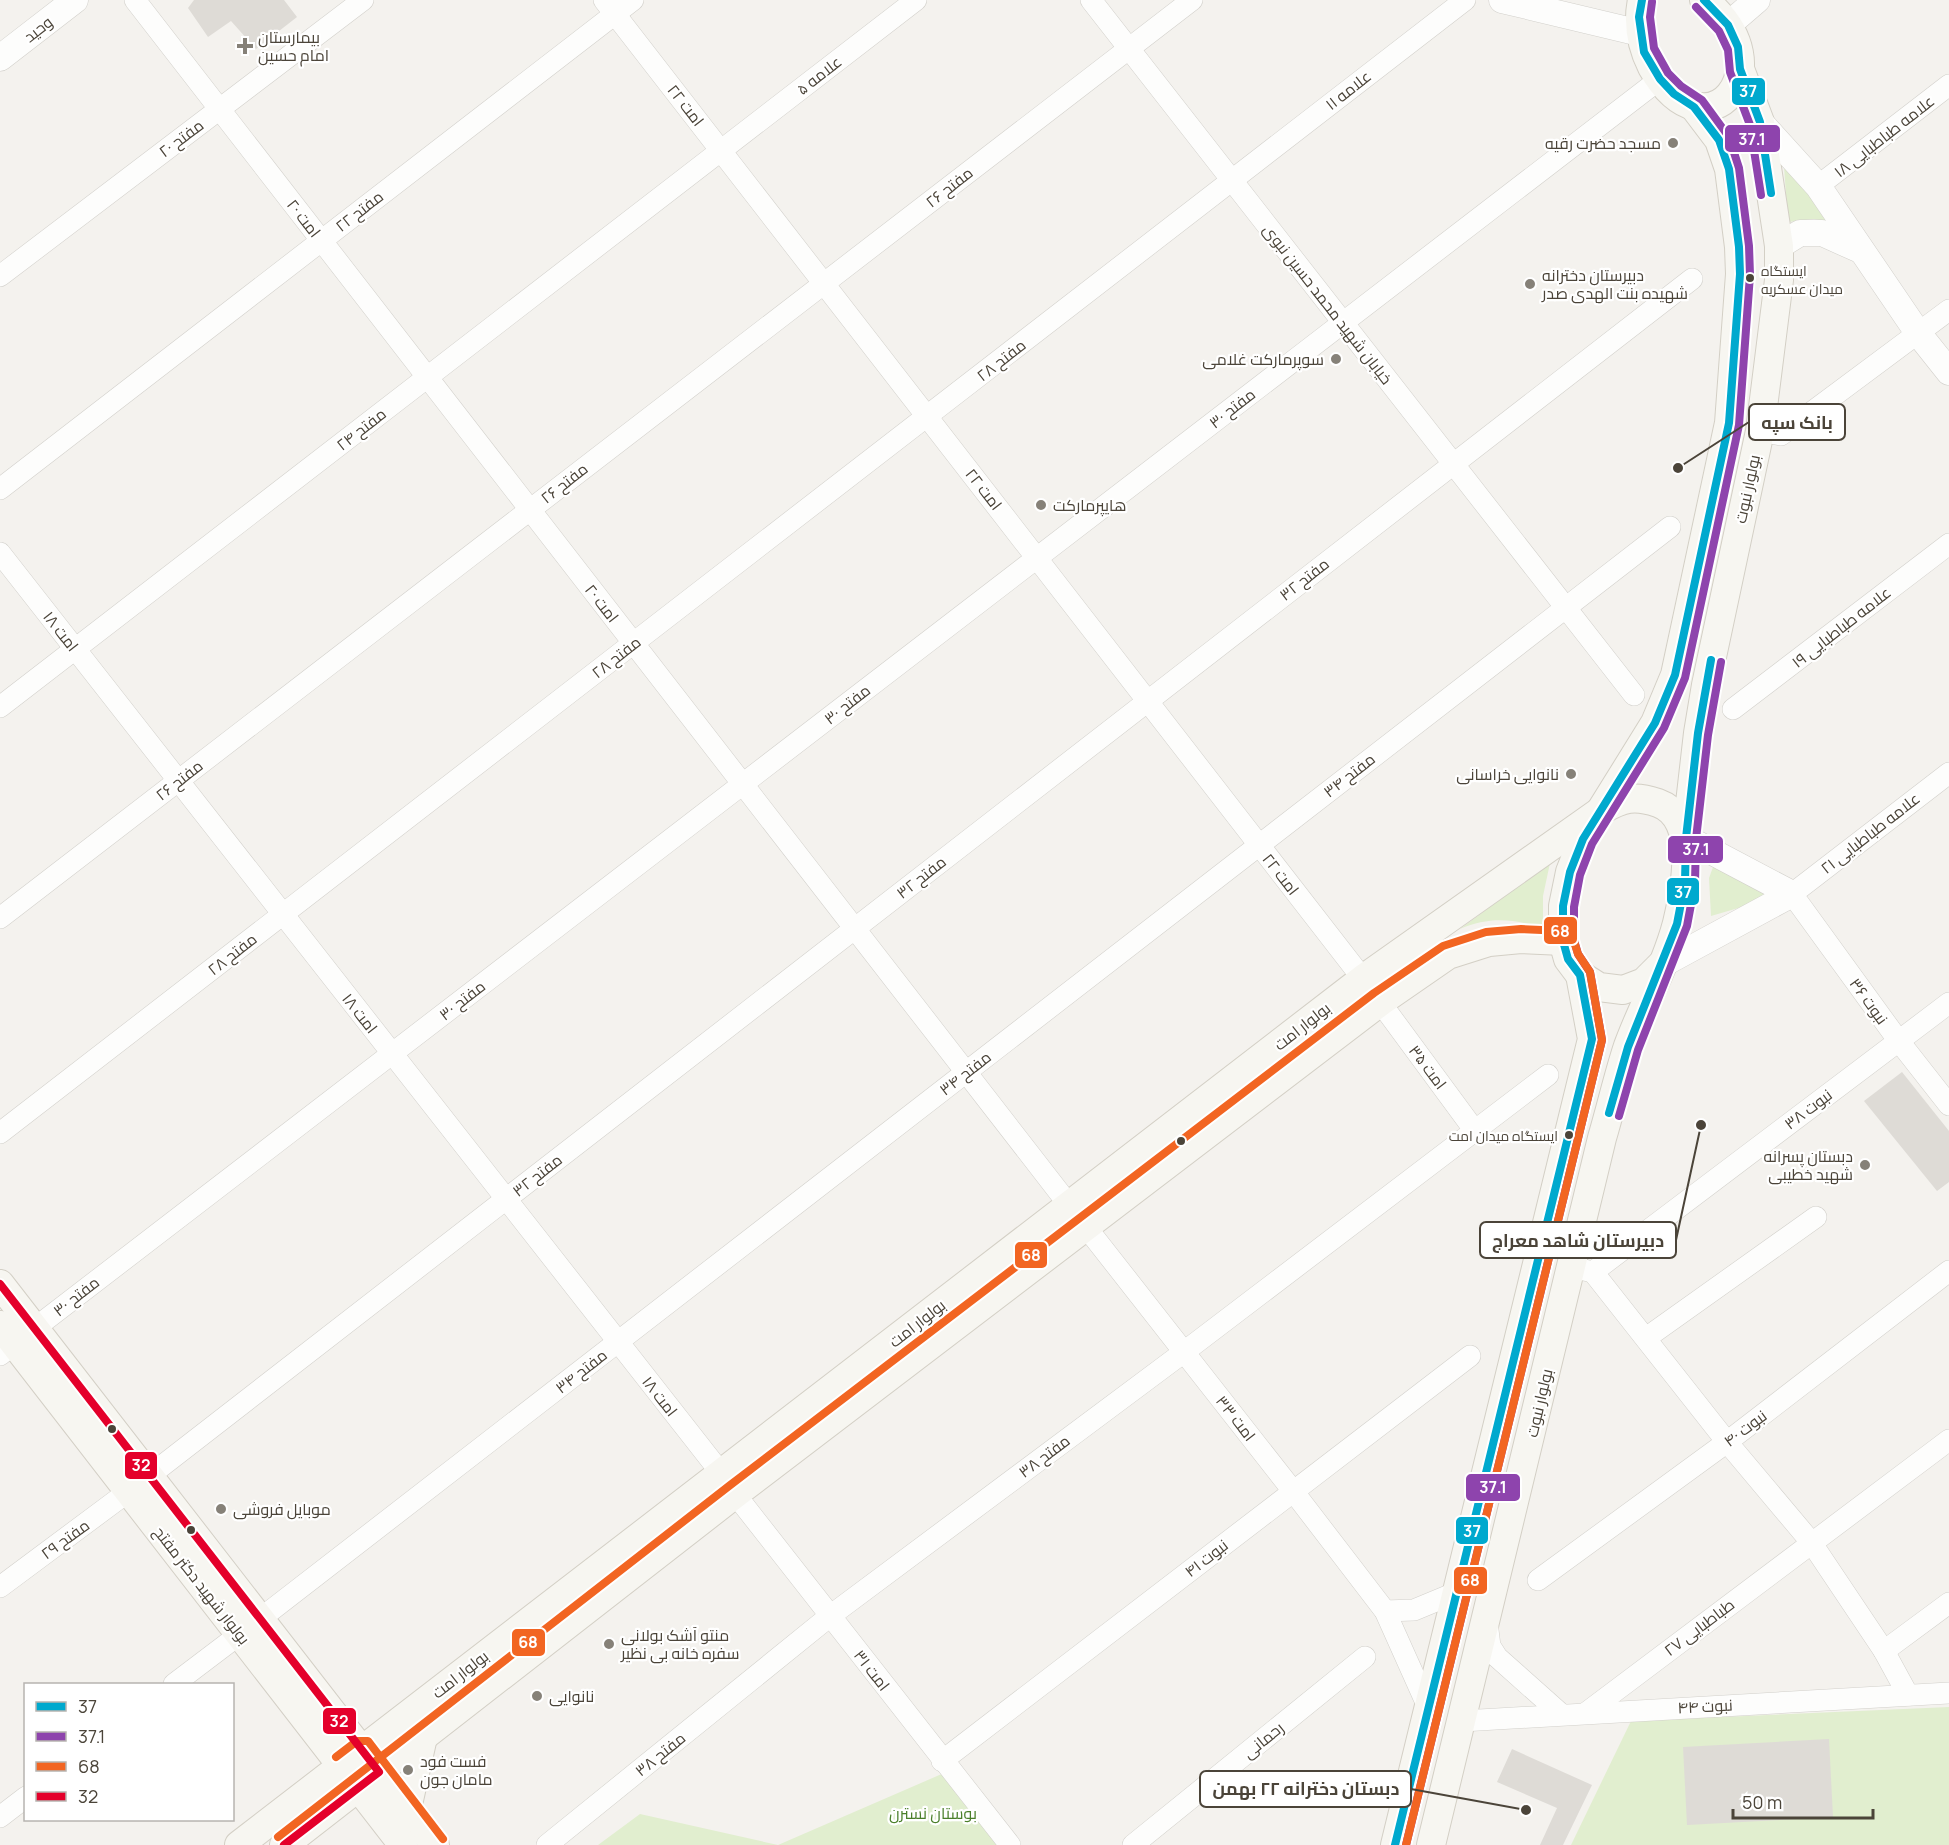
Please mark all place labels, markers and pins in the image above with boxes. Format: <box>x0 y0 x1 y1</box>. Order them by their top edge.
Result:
place label: بیمارستان امام حسین <box>258 26 329 67</box>
marker: بیمارستان امام حسین <box>236 37 254 55</box>
place label: مسجد حضرت رقیه <box>1545 132 1661 154</box>
marker: مسجد حضرت رقیه <box>1666 136 1680 150</box>
place label: ایستگاه میدان عسکریه <box>1761 261 1843 298</box>
place label: دبیرستان دخترانه شهیده بنت الهدی صدر <box>1541 264 1688 304</box>
marker: ایستگاه میدان عسکریه <box>1744 272 1756 284</box>
marker: دبیرستان دخترانه شهیده بنت الهدی صدر <box>1523 277 1537 291</box>
place label: سوپرمارکت غلامی <box>1202 348 1324 371</box>
marker: سوپرمارکت غلامی <box>1329 352 1343 366</box>
callout: بانک سپه <box>1749 404 1845 440</box>
place label: هایپرمارکت <box>1053 494 1127 517</box>
marker: هایپرمارکت <box>1034 498 1048 512</box>
place label: نانوایی خراسانی <box>1456 763 1559 785</box>
marker: نانوایی خراسانی <box>1564 767 1578 781</box>
place label: ایستگاه میدان امت <box>1449 1126 1558 1145</box>
marker: ایستگاه میدان امت <box>1563 1129 1575 1141</box>
unlabelled marker <box>1175 1135 1187 1147</box>
place label: دبستان پسرانه شهید خطیبی <box>1764 1145 1853 1185</box>
marker: دبستان پسرانه شهید خطیبی <box>1858 1158 1872 1172</box>
callout: دبیرستان شاهد معراج <box>1480 1222 1676 1258</box>
unlabelled marker <box>106 1423 118 1435</box>
place label: موبایل فروشی <box>233 1498 331 1520</box>
marker: موبایل فروشی <box>214 1502 228 1516</box>
unlabelled marker <box>185 1524 197 1536</box>
place label: منتو آشک بولانی سفره خانه بی نظیر <box>620 1624 740 1664</box>
marker: منتو آشک بولانی سفره خانه بی نظیر <box>602 1637 616 1651</box>
place label: نانوایی <box>549 1685 594 1707</box>
marker: نانوایی <box>530 1689 544 1703</box>
place label: فست فود مامان جون <box>420 1750 493 1790</box>
marker: فست فود مامان جون <box>401 1763 415 1777</box>
callout: دبستان دخترانه ۲۲ بهمن <box>1200 1771 1411 1807</box>

